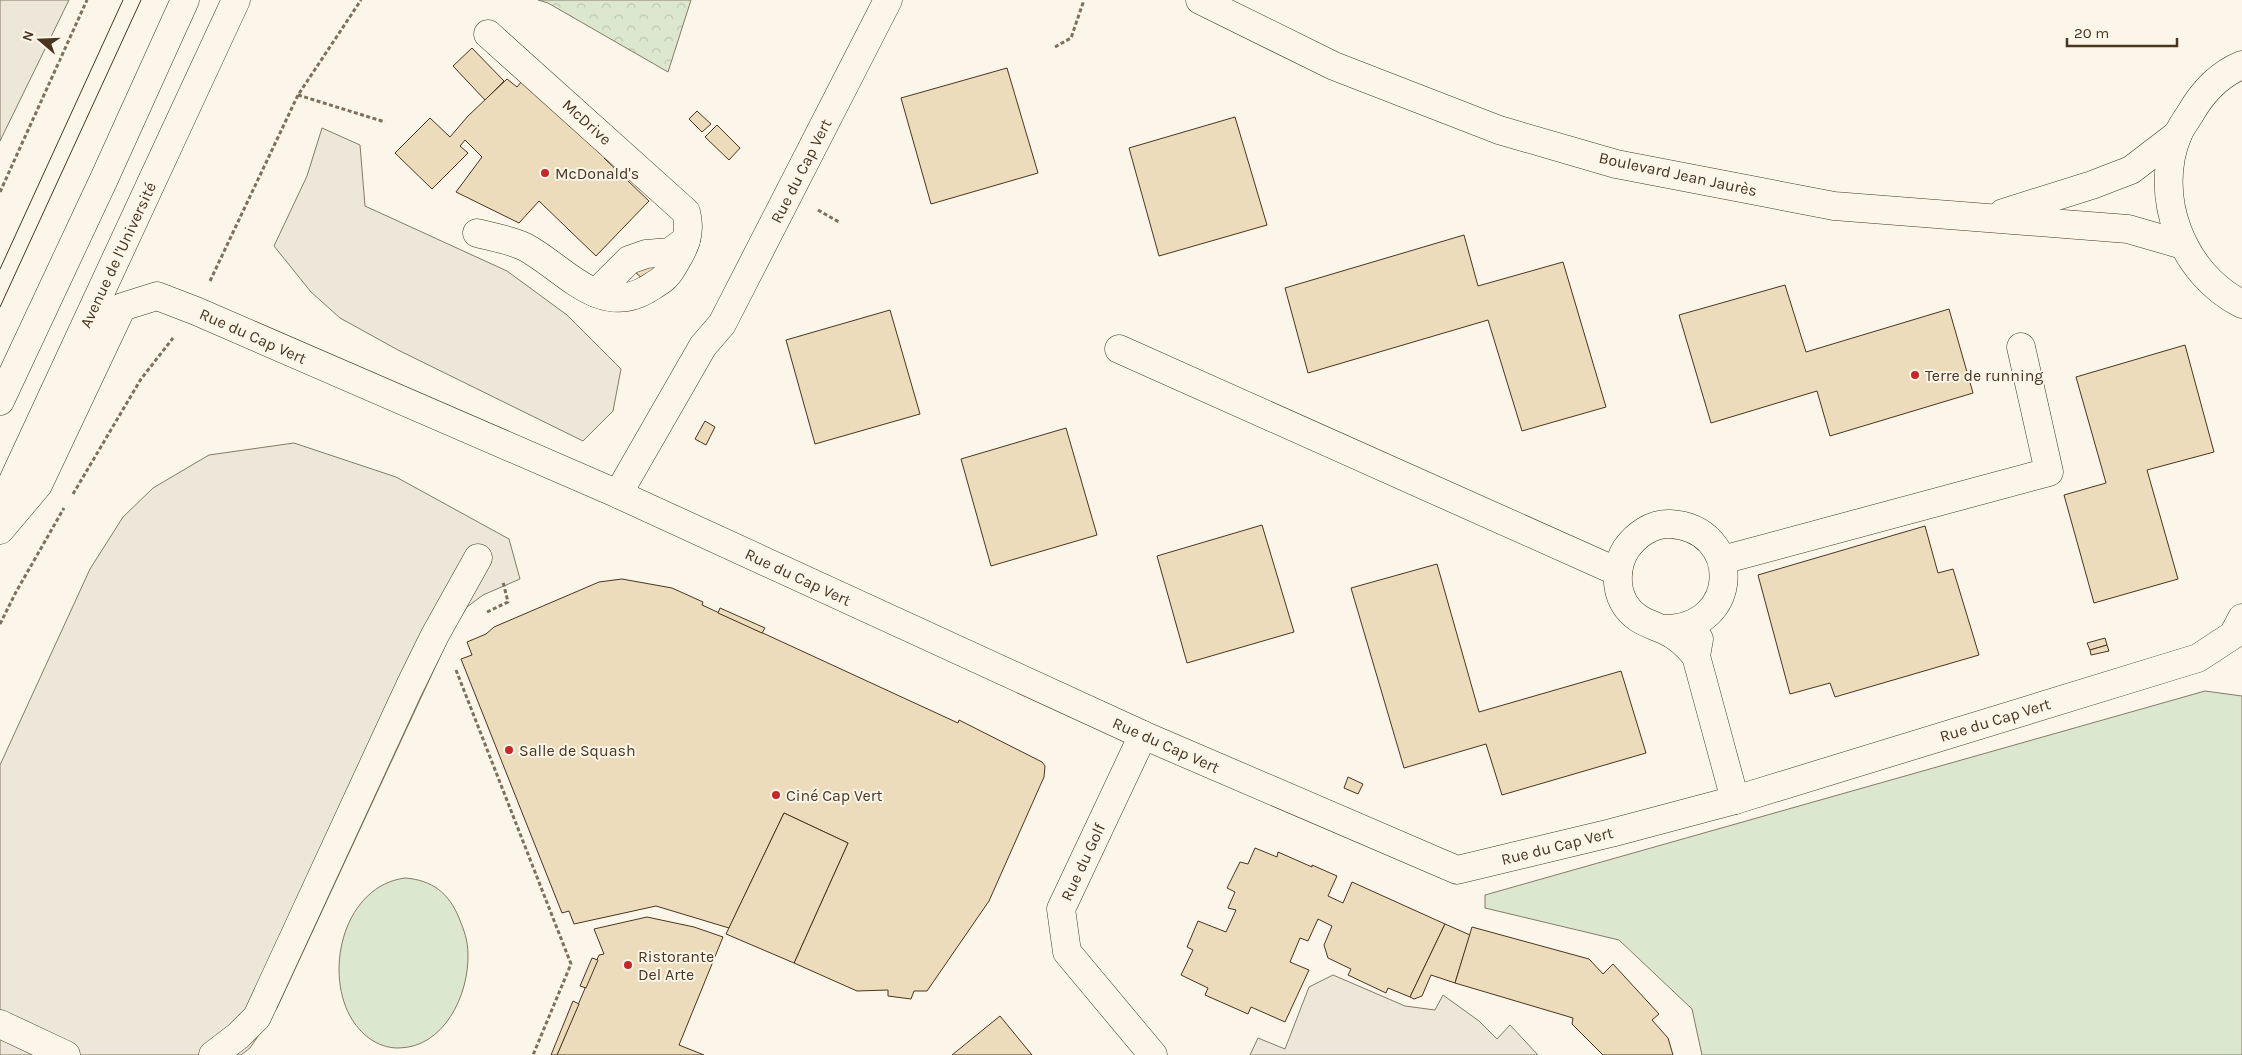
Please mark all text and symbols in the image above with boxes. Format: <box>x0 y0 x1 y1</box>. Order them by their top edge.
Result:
north arrow <box>15 15 65 65</box>
scale bar <box>2067 15 2177 47</box>
text: 20 m <box>2074 24 2109 42</box>
text: N <box>19 28 38 43</box>
street label: McDrive <box>559 95 615 149</box>
street label: Rue du Cap Vert <box>766 116 836 226</box>
street label: Boulevard Jean Jaurès <box>1597 148 1759 200</box>
place label: McDonald's <box>555 164 639 183</box>
marker: McDonald's <box>539 167 551 179</box>
street label: Avenue de l'Université <box>76 179 160 331</box>
street label: Rue du Cap Vert <box>197 304 309 368</box>
place label: Terre de running <box>1925 366 2043 385</box>
marker: Terre de running <box>1909 369 1921 381</box>
street label: Rue du Cap Vert <box>742 544 854 610</box>
street label: Rue du Cap Vert <box>1937 694 2053 746</box>
street label: Rue du Cap Vert <box>1110 713 1222 777</box>
place label: Salle de Squash <box>519 741 636 760</box>
marker: Salle de Squash <box>503 744 515 756</box>
place label: Ciné Cap Vert <box>786 786 883 805</box>
marker: Ciné Cap Vert <box>770 789 782 801</box>
street label: Rue du Golf <box>1057 820 1109 904</box>
street label: Rue du Cap Vert <box>1499 823 1615 869</box>
place label: Ristorante Del Arte <box>638 947 714 984</box>
marker: Ristorante Del Arte <box>622 959 634 971</box>

